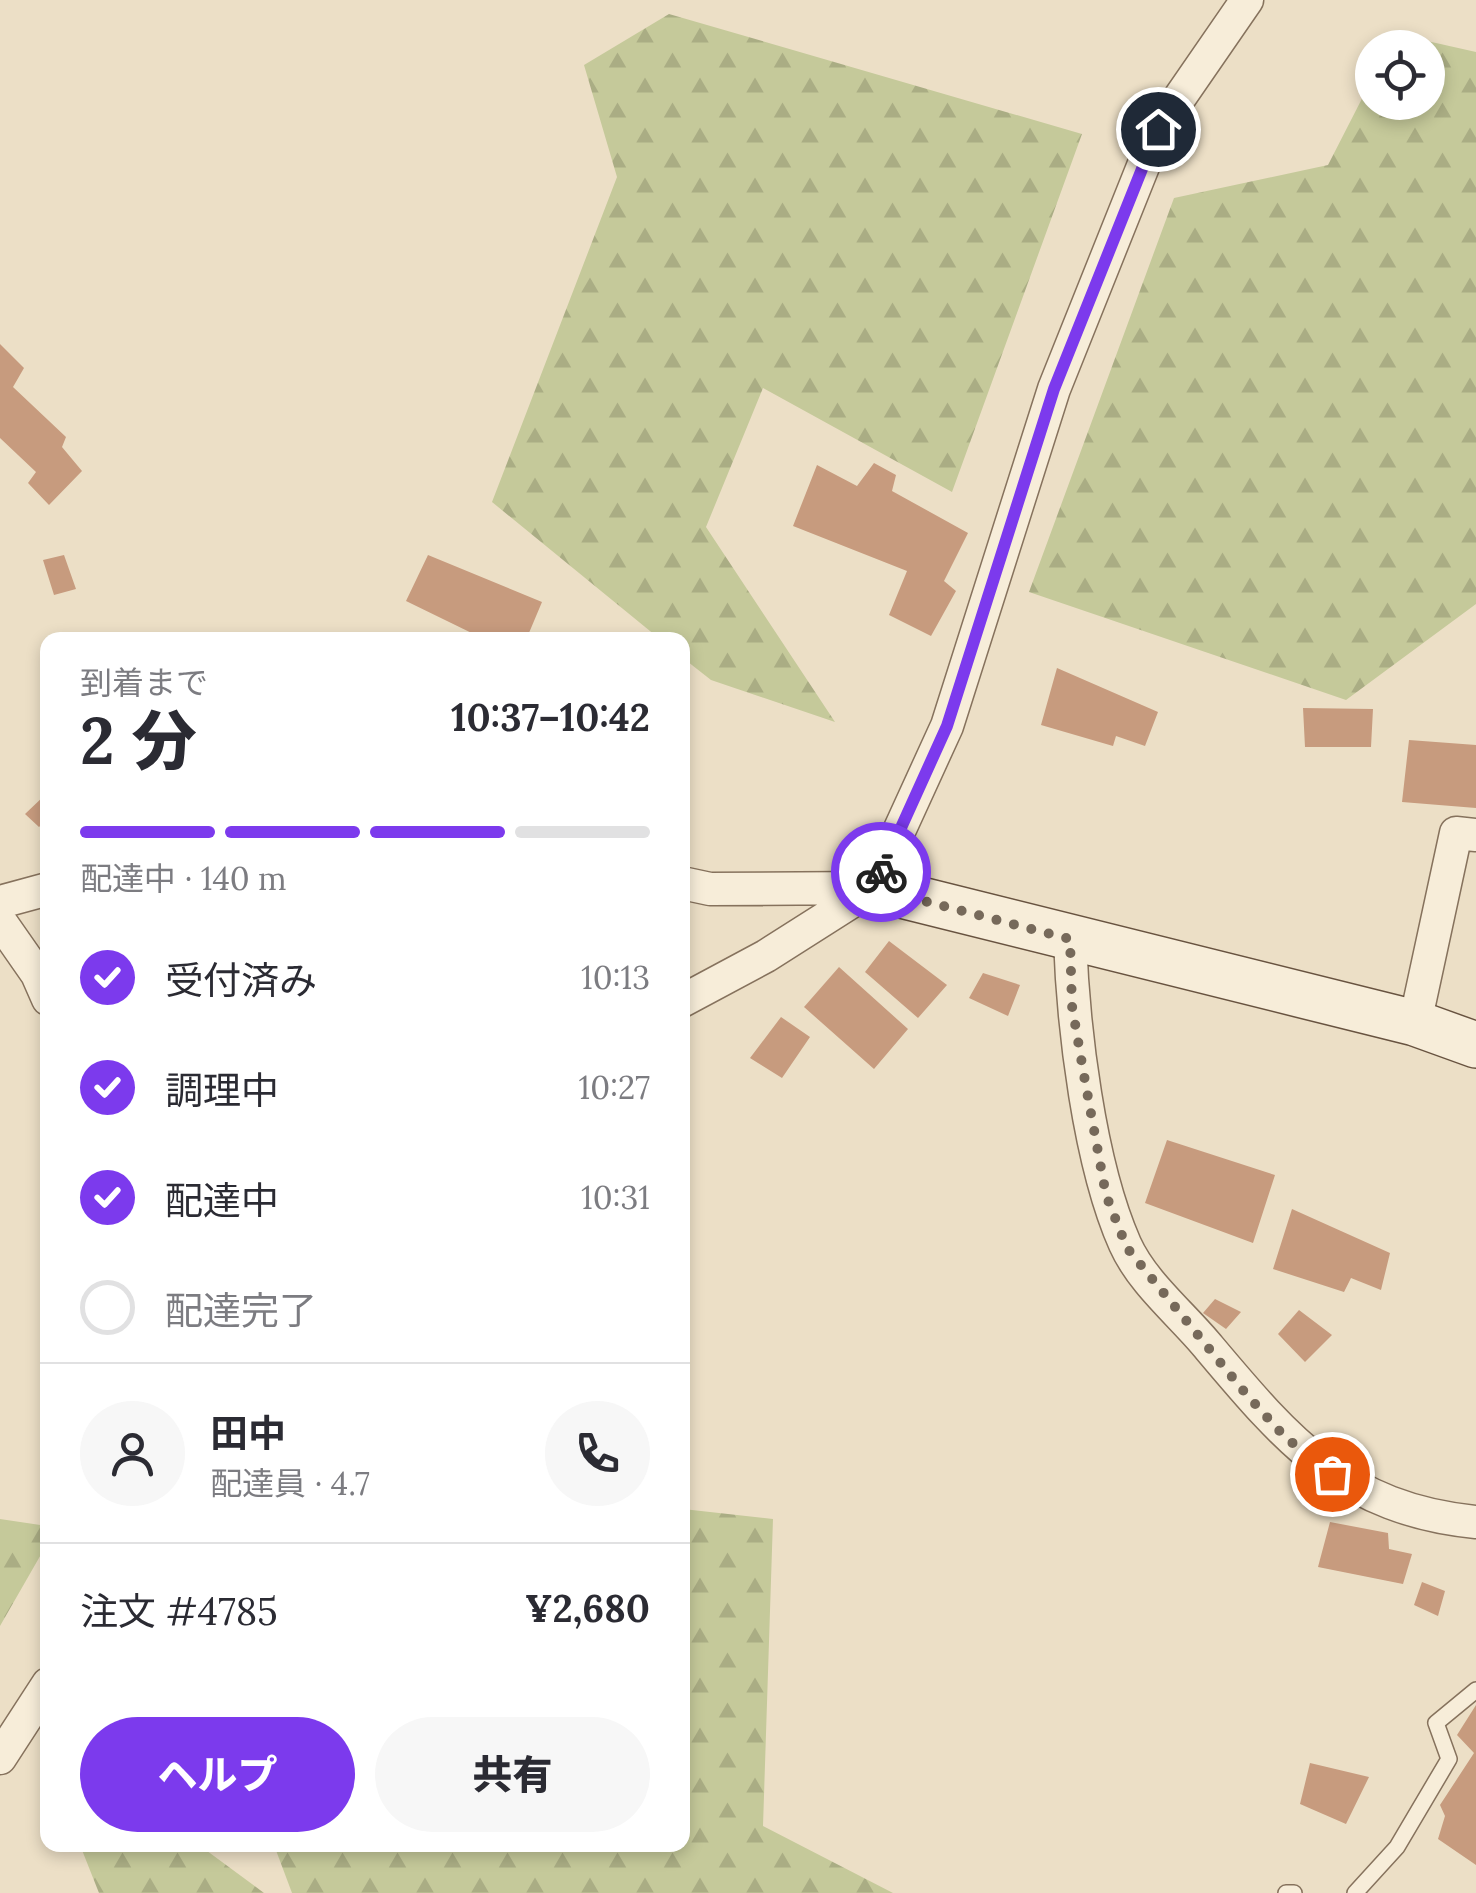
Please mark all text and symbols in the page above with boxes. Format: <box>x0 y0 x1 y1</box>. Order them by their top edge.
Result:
map controls <box>1355 30 1445 120</box>
button: locate <box>1355 30 1445 120</box>
pin <box>1116 87 1201 172</box>
icon: home <box>1131 102 1186 157</box>
text: 到着まで <box>80 662 208 703</box>
text: 10:37–10:42 <box>451 693 650 741</box>
text: 2 分 <box>80 699 197 782</box>
courier <box>831 822 931 922</box>
icon: bike <box>854 845 909 900</box>
text: 配達中 · 140 m <box>80 858 287 899</box>
icon: check <box>80 950 135 1005</box>
text: 受付済み <box>165 956 317 1004</box>
text: 10:13 <box>581 957 650 998</box>
icon: check <box>80 1060 135 1115</box>
text: 調理中 <box>165 1066 279 1114</box>
text: 10:27 <box>579 1067 650 1108</box>
icon: check <box>80 1170 135 1225</box>
text: 配達中 <box>165 1176 279 1224</box>
text: 10:31 <box>581 1177 650 1218</box>
text: 配達完了 <box>165 1286 317 1334</box>
button: person <box>80 1401 185 1506</box>
button: phone <box>545 1401 650 1506</box>
text: 田中 <box>210 1409 286 1457</box>
pin <box>1290 1432 1375 1517</box>
icon: bag <box>1305 1447 1360 1502</box>
text: 配達員 · 4.7 <box>210 1463 370 1504</box>
text: ¥2,680 <box>525 1584 650 1632</box>
text: 注文 #4785 <box>80 1587 278 1635</box>
button: ヘルプ <box>80 1717 355 1832</box>
button: 共有 <box>375 1717 650 1832</box>

